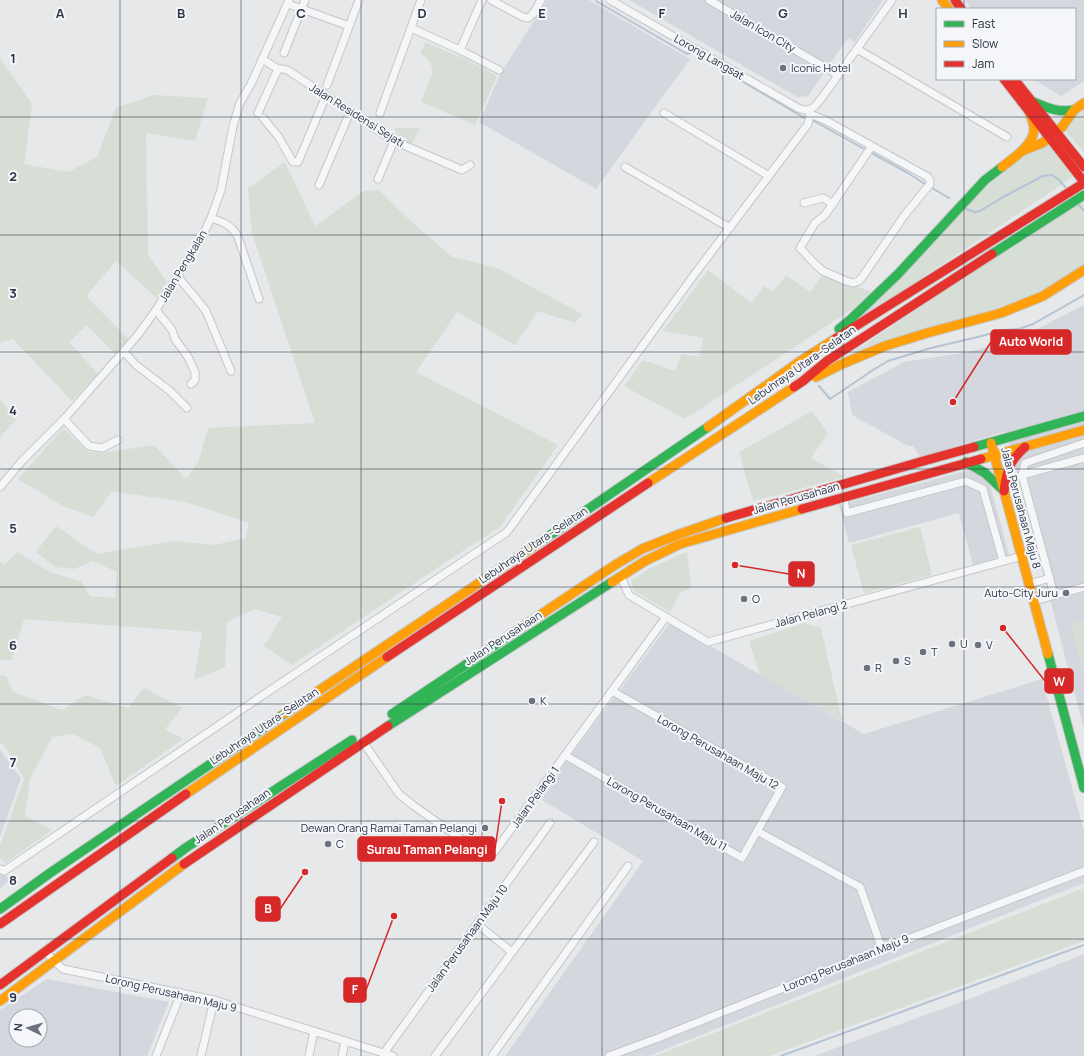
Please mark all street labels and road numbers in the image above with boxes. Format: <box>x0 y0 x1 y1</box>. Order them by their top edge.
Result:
street label: Jalan Icon City <box>728 6 799 55</box>
street label: Lorong Langsat <box>671 30 747 83</box>
street label: Jalan Residensi Sejati <box>307 79 408 150</box>
street label: Jalan Pengkalan <box>155 227 210 304</box>
street label: Lebuhraya Utara–Selatan <box>745 322 858 407</box>
street label: Jalan Perusahaan Maju 8 <box>998 446 1045 570</box>
street label: Jalan Perusahaan <box>751 478 841 517</box>
street label: Lebuhraya Utara–Selatan <box>475 503 590 587</box>
street label: Jalan Pelangi 2 <box>773 597 849 630</box>
street label: Jalan Perusahaan <box>461 607 544 668</box>
street label: Lebuhraya Utara–Selatan <box>206 684 321 768</box>
street label: Lorong Perusahaan Maju 12 <box>655 711 782 793</box>
street label: Jalan Pelangi 1 <box>507 763 562 830</box>
street label: Lorong Perusahaan Maju 11 <box>605 773 730 854</box>
street label: Jalan Perusahaan <box>190 784 273 847</box>
street label: Jalan Perusahaan Maju 10 <box>423 881 511 994</box>
street label: Lorong Perusahaan Maju 9 <box>781 930 911 995</box>
street label: Lorong Perusahaan Maju 9 <box>104 970 238 1015</box>

